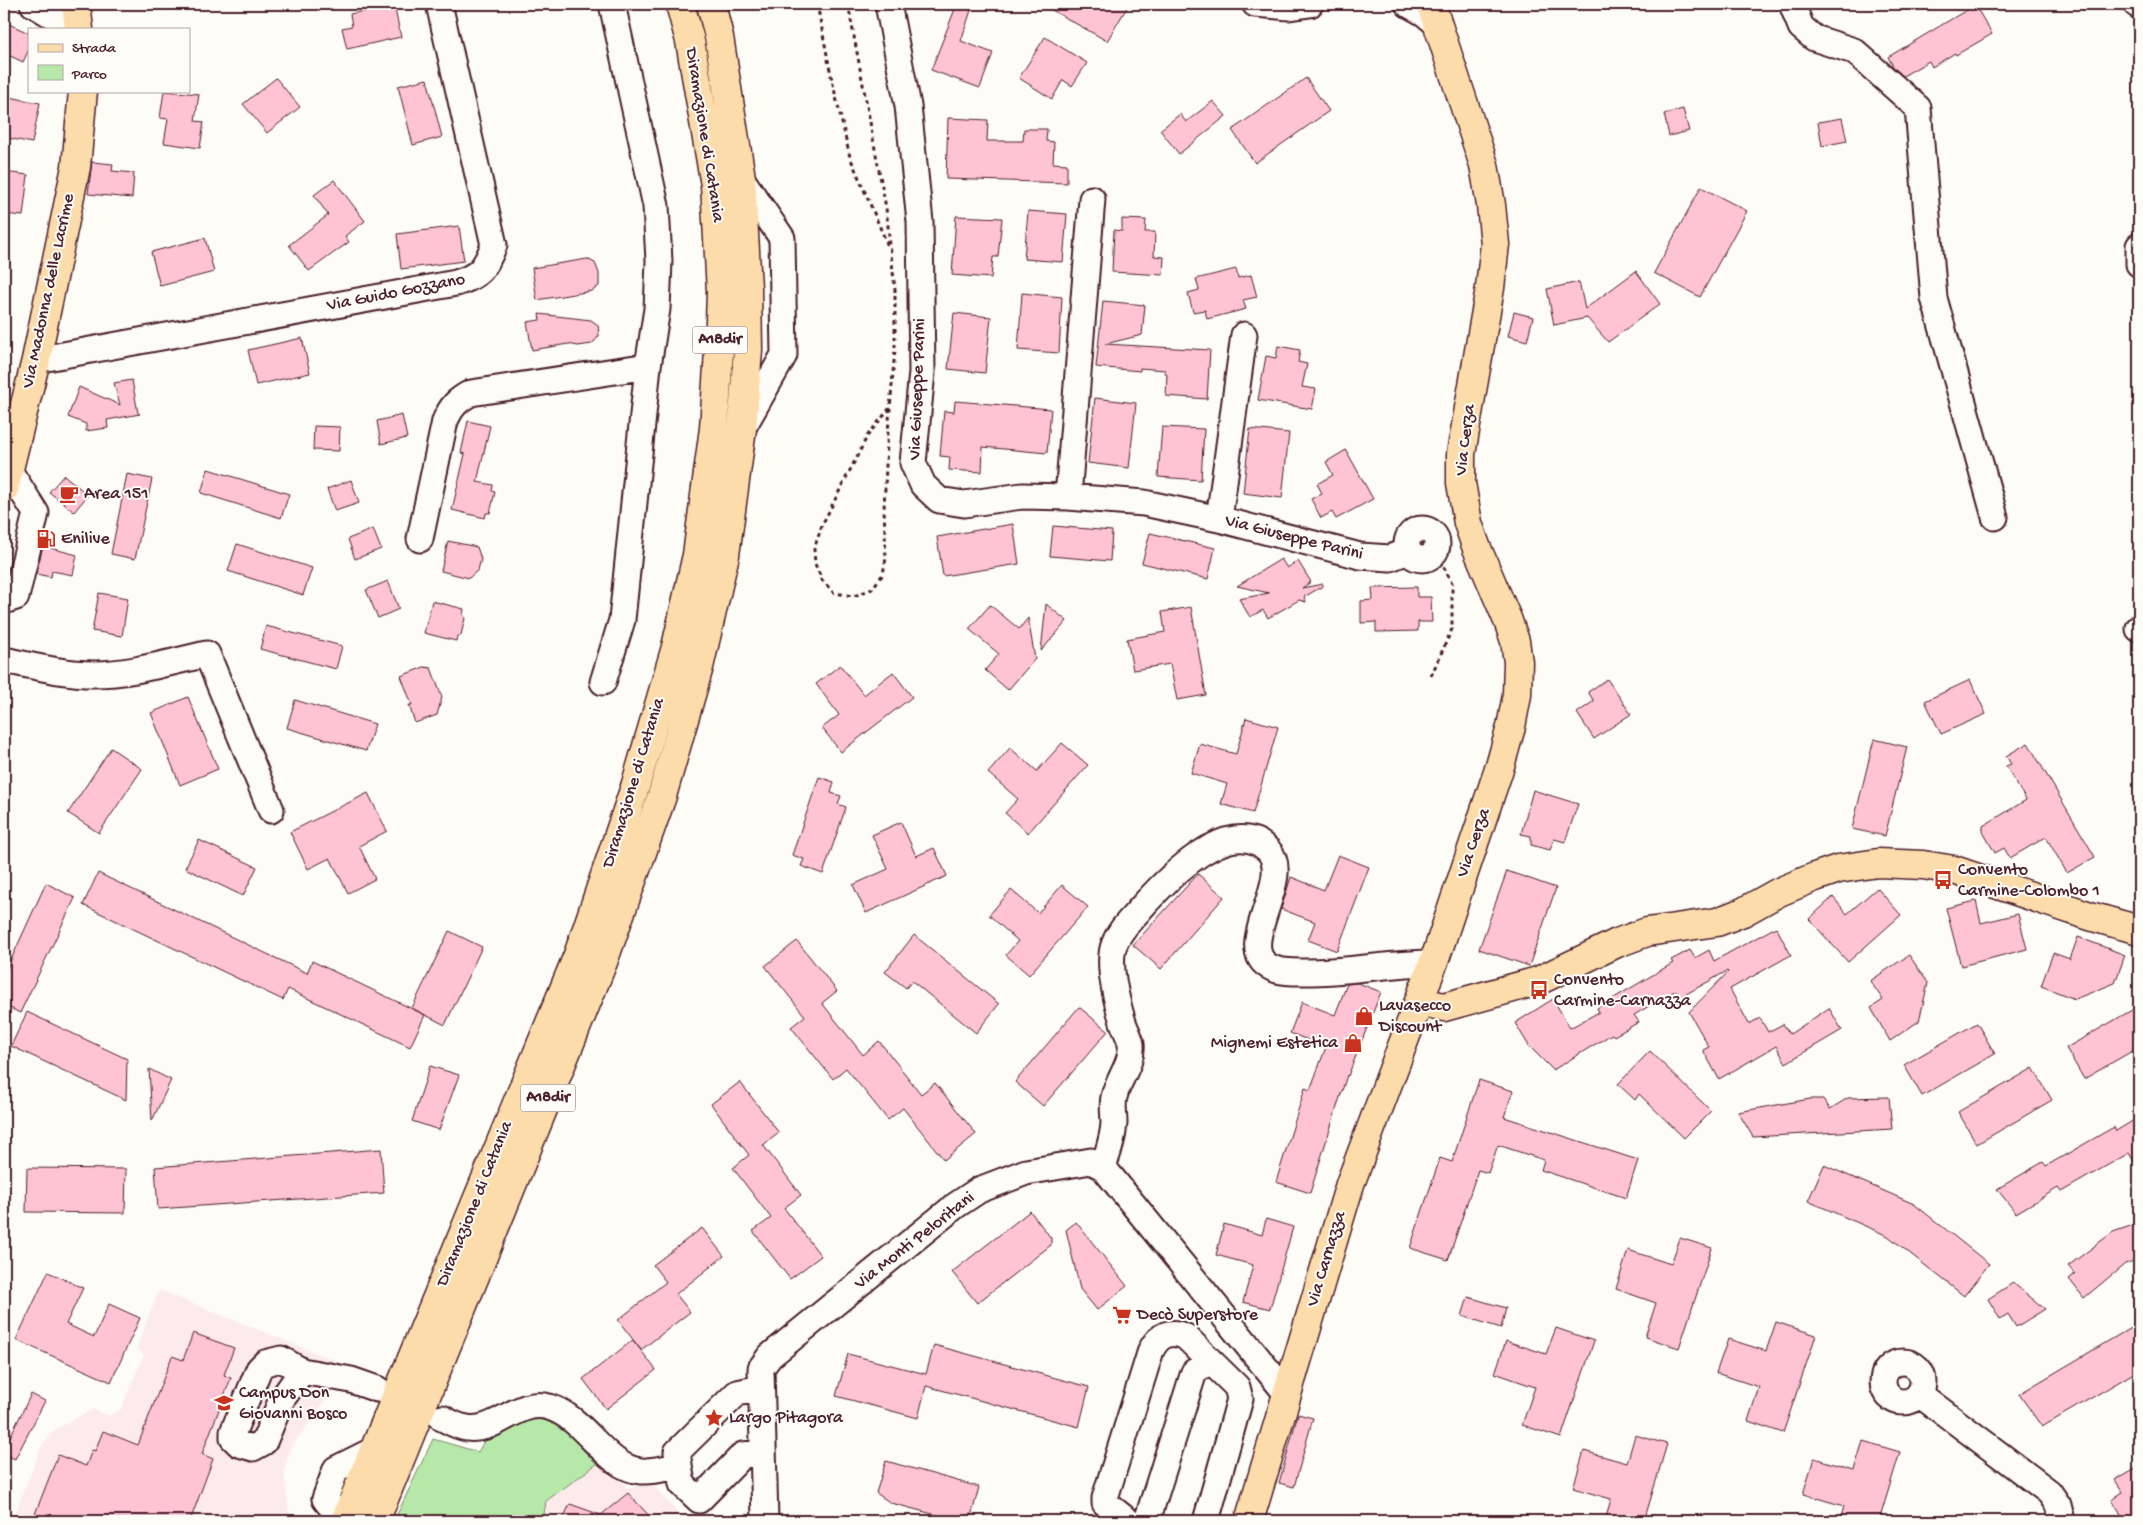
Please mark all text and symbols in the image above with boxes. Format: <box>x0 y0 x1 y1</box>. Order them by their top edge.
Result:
legend <box>28 28 190 92</box>
text: Strada <box>72 40 117 58</box>
street label: Diramazione di Catania <box>680 45 728 225</box>
text: Parco <box>71 66 107 84</box>
street label: Via Madonna delle Lacrime <box>18 191 80 391</box>
street label: Via Guido Gozzano <box>324 269 467 317</box>
street label: Via Giuseppe Parini <box>905 318 931 461</box>
road number: A18dir <box>692 326 748 354</box>
street label: Via Cerza <box>1451 402 1481 478</box>
cafe icon: Area 151 <box>58 483 80 505</box>
place label: Area 151 <box>84 484 149 505</box>
street label: Via Giuseppe Parini <box>1222 510 1365 565</box>
fuel station icon: Enilive <box>35 528 57 550</box>
place label: Enilive <box>61 529 110 550</box>
street label: Diramazione di Catania <box>598 695 670 871</box>
street label: Via Cerza <box>1452 805 1496 881</box>
place label: Convento Carmine-Colombo 1 <box>1958 860 2100 902</box>
bus stop icon: Convento Carmine-Colombo 1 <box>1932 869 1954 891</box>
place label: Convento Carmine-Carnazza <box>1554 970 1692 1012</box>
bus stop icon: Convento Carmine-Carnazza <box>1528 979 1550 1001</box>
place label: Lavasecco Discount <box>1378 996 1451 1038</box>
shop icon: Lavasecco Discount <box>1353 1005 1375 1027</box>
shop icon: Mignemi Estetica <box>1342 1032 1364 1054</box>
place label: Mignemi Estetica <box>1211 1033 1339 1054</box>
road number: A18dir <box>520 1084 576 1112</box>
street label: Diramazione di Catania <box>432 1117 518 1291</box>
street label: Via Monti Peloritani <box>850 1188 979 1295</box>
street label: Via Carnazza <box>1302 1208 1352 1310</box>
supermarket icon: Decò Superstore <box>1111 1304 1133 1326</box>
place label: Decò Superstore <box>1136 1305 1259 1326</box>
place label: Campus Don Giovanni Bosco <box>239 1383 347 1425</box>
school or university icon: Campus Don Giovanni Bosco <box>213 1392 235 1414</box>
place icon: Largo Pitagora <box>703 1407 725 1429</box>
place label: Largo Pitagora <box>729 1408 844 1429</box>

